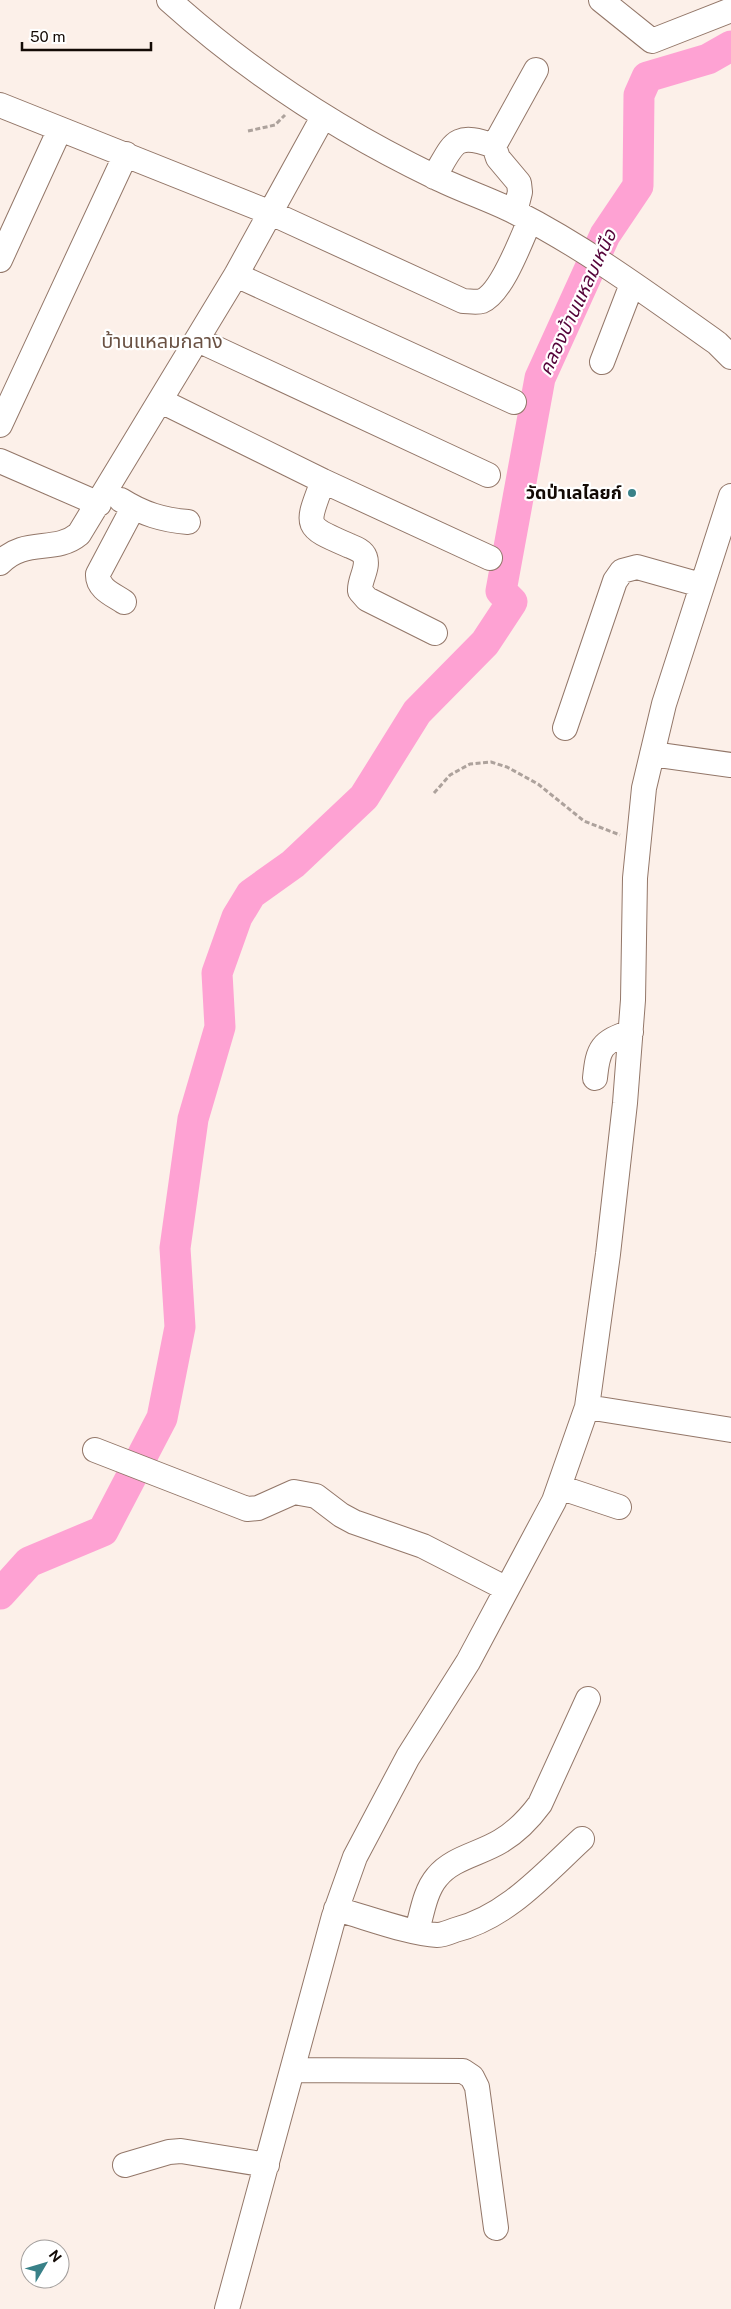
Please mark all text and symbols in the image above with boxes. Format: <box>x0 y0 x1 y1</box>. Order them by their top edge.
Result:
scale bar <box>22 20 151 52</box>
text: 50 m <box>30 28 65 45</box>
water label: คลองบ้านแหลมเหนือ <box>534 225 621 378</box>
district label: บ้านแหลมกลาง <box>101 329 223 353</box>
place label: วัดป่าเลไลยก์ <box>526 482 622 503</box>
marker: วัดป่าเลไลยก์ <box>626 487 638 499</box>
north arrow <box>20 2239 70 2289</box>
text: N <box>46 2247 65 2265</box>

